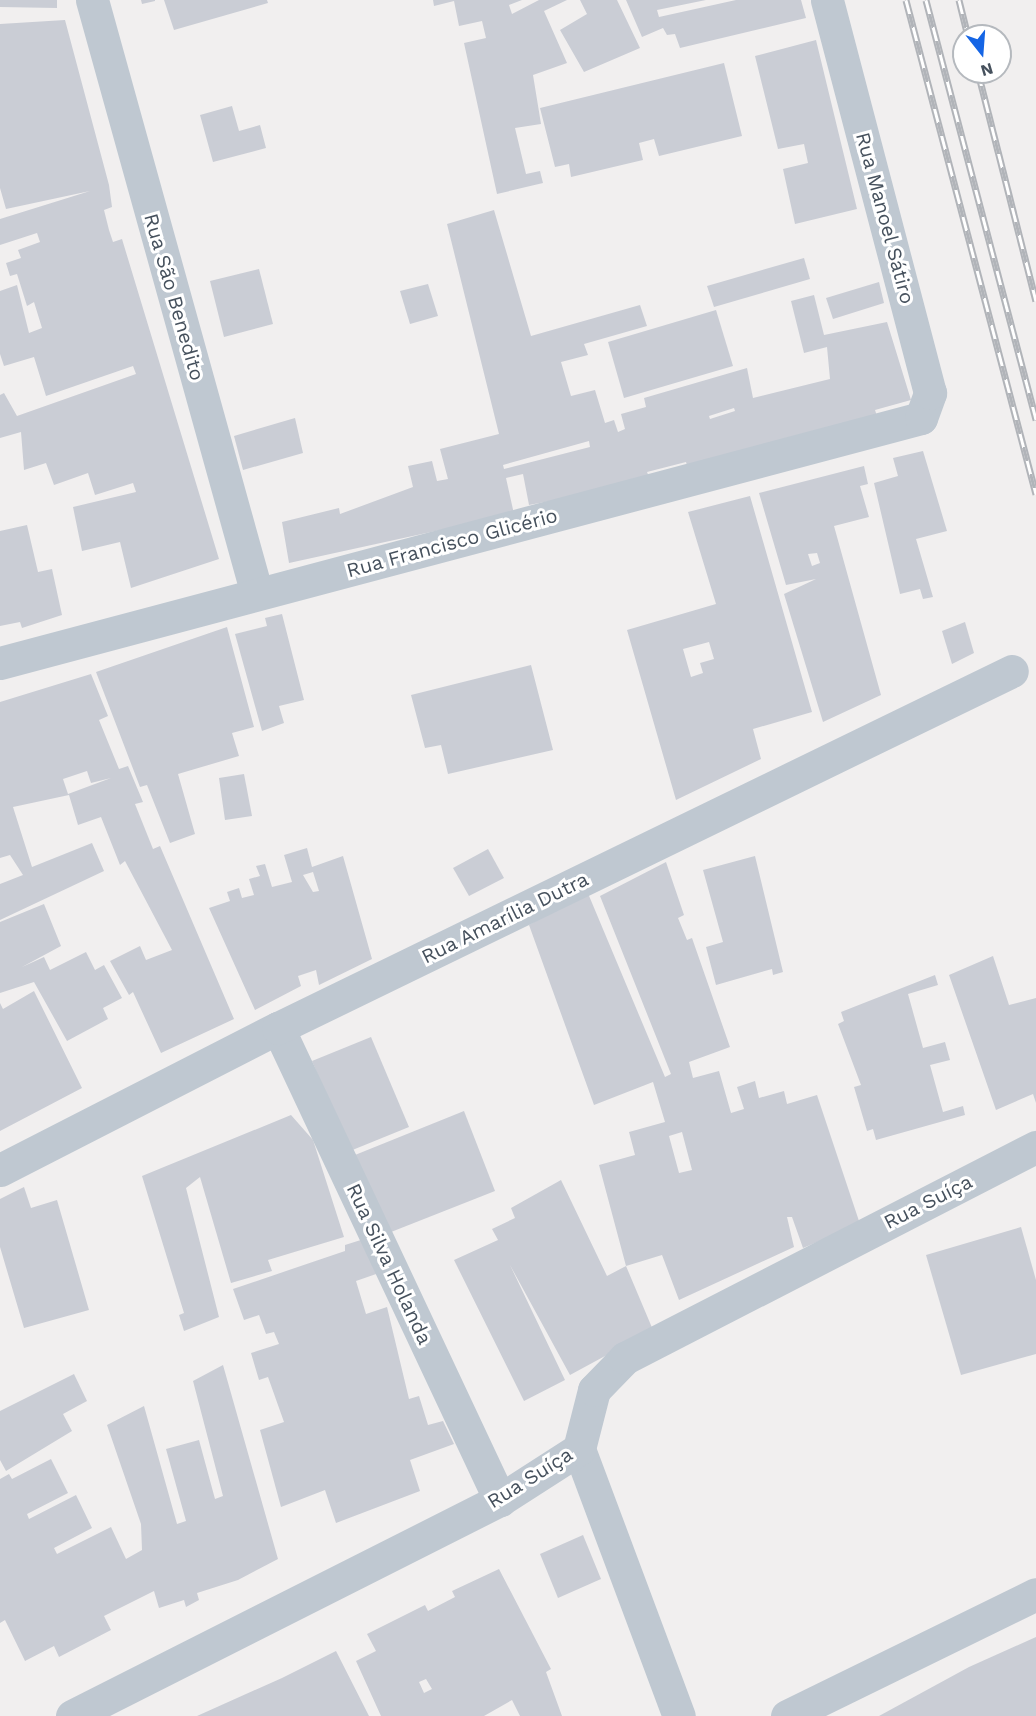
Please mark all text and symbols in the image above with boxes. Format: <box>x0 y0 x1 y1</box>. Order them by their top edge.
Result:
north arrow <box>952 24 1012 84</box>
text: N <box>978 59 995 81</box>
street label: Rua Manoel Sátiro <box>850 129 920 307</box>
street label: Rua São Benedito <box>139 211 209 383</box>
street label: Rua Francisco Glicério <box>344 503 560 583</box>
street label: Rua Amarília Dutra <box>417 867 593 969</box>
street label: Rua Suíça <box>880 1169 976 1235</box>
street label: Rua Silva Holanda <box>341 1179 437 1349</box>
street label: Rua Suíça <box>483 1442 577 1514</box>

